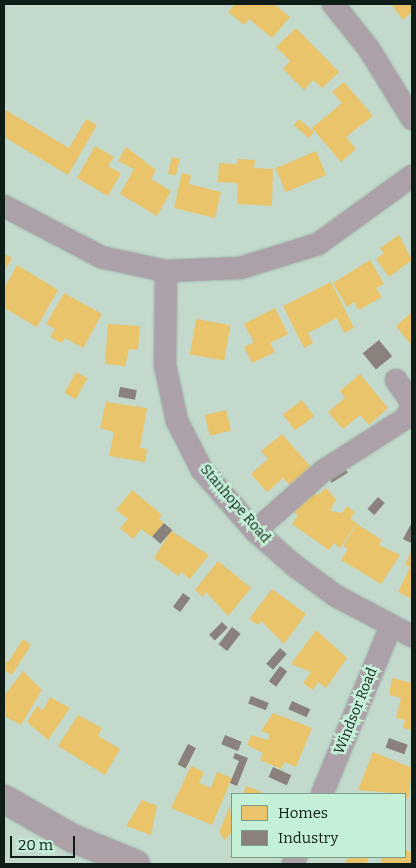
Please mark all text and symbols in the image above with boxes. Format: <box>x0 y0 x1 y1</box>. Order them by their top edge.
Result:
street label: Stanhope Road <box>196 461 274 547</box>
street label: Windsor Road <box>331 665 381 757</box>
legend <box>231 793 406 858</box>
text: Homes <box>278 804 328 822</box>
scale bar <box>12 826 78 858</box>
text: Industry <box>278 829 338 847</box>
text: 20 m <box>18 836 53 854</box>

